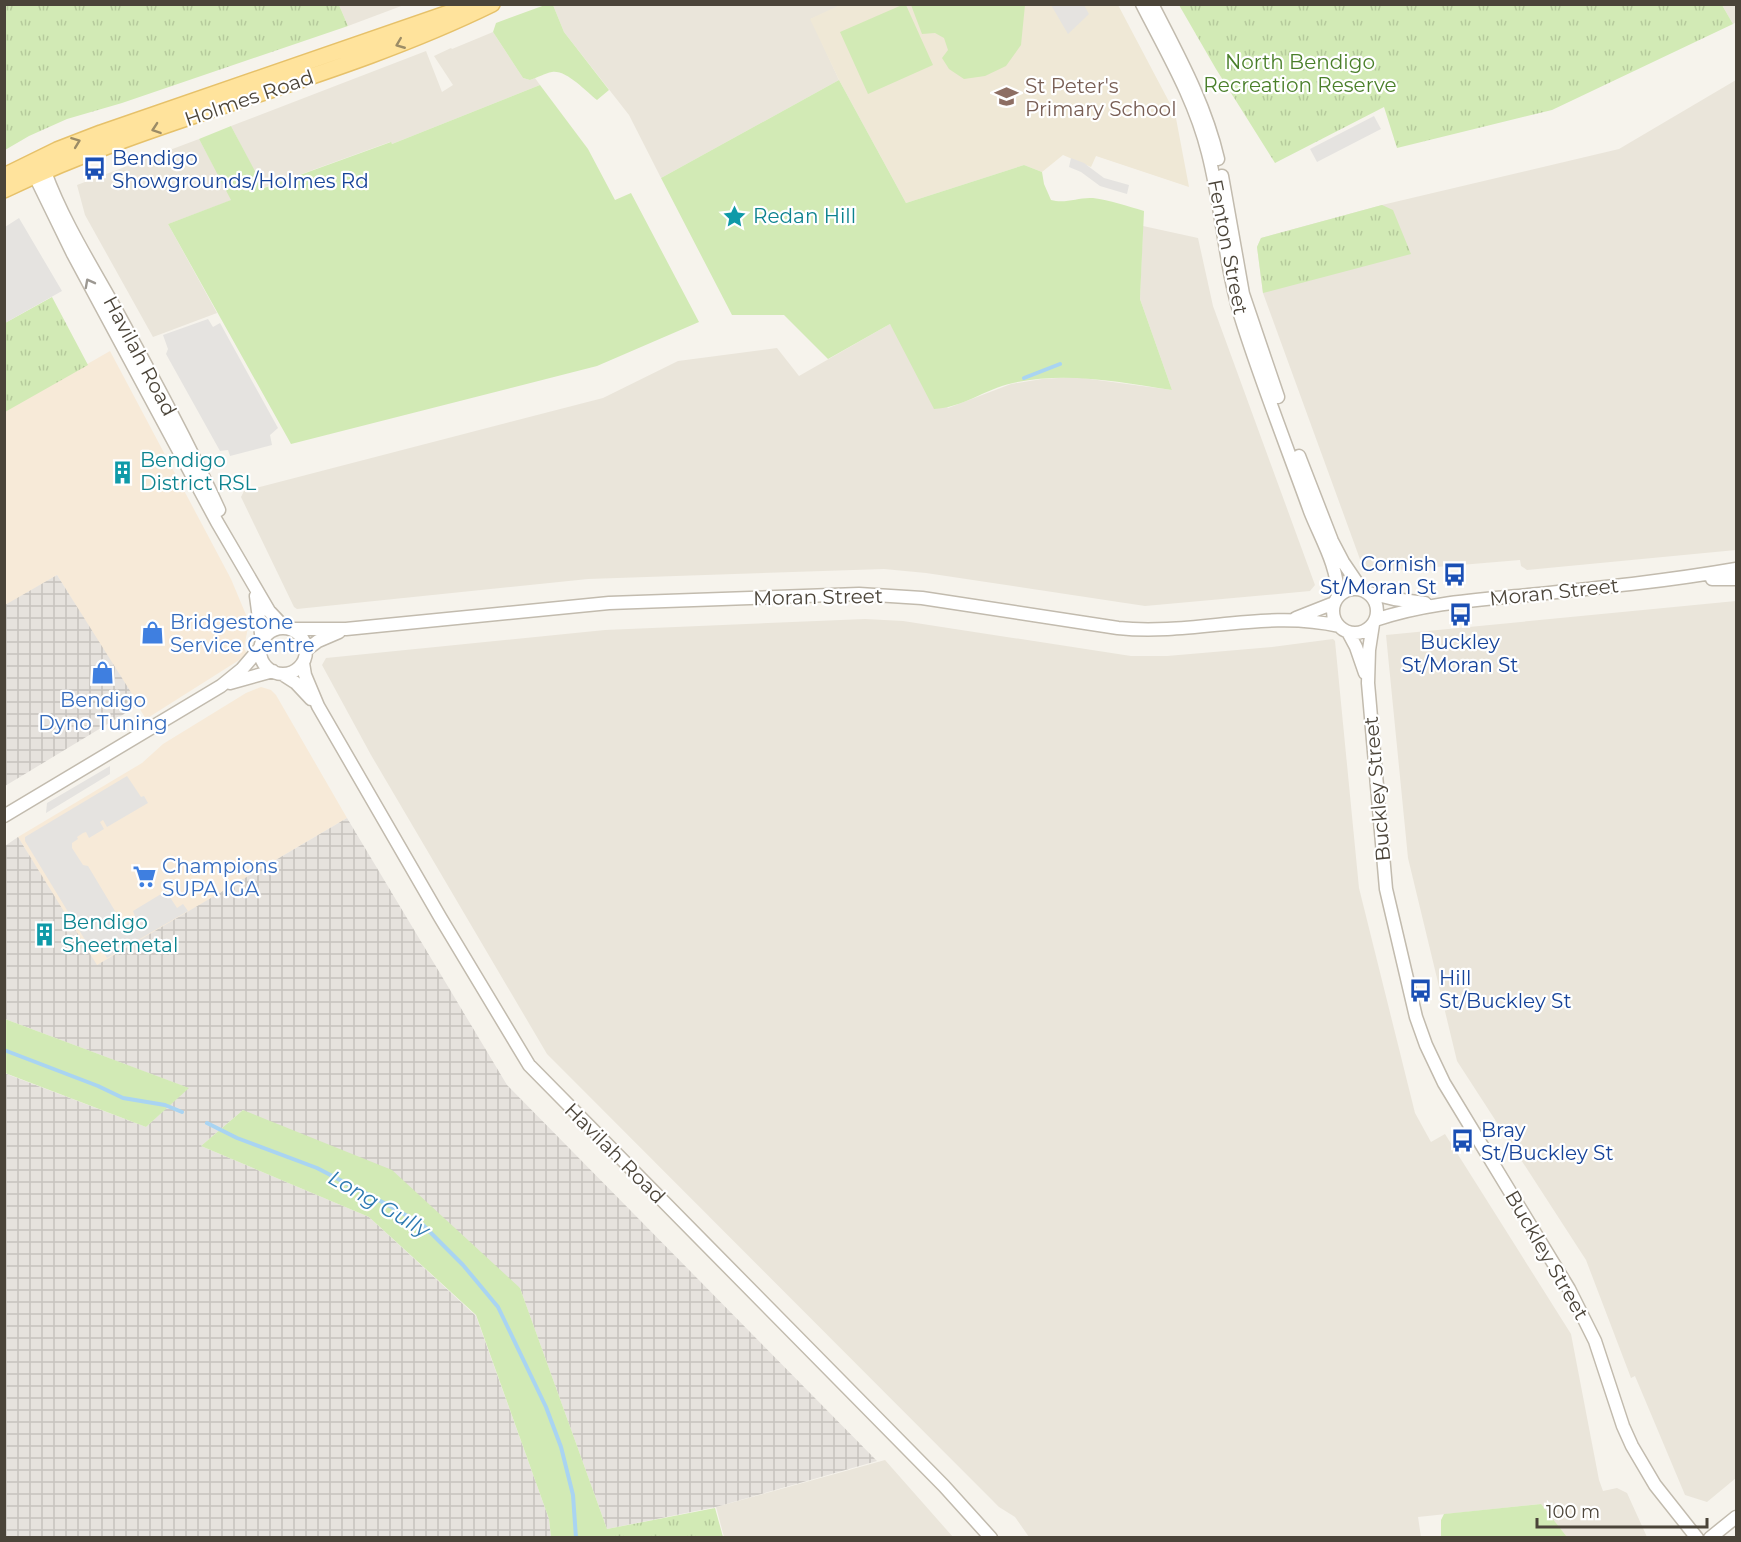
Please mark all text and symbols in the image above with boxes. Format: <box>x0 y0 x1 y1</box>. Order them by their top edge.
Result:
one-way arrow <box>395 37 406 49</box>
park label: North Bendigo Recreation Reserve <box>1203 50 1397 97</box>
street label: Holmes Road <box>181 65 317 131</box>
place label: St Peter's Primary School <box>1025 74 1177 121</box>
school or university icon: St Peter's Primary School <box>994 84 1020 110</box>
one-way arrow <box>152 122 162 135</box>
one-way arrow <box>70 137 81 149</box>
place label: Bendigo Showgrounds/Holmes Rd <box>112 146 369 193</box>
bus stop icon: Bendigo Showgrounds/Holmes Rd <box>81 156 107 182</box>
street label: Fenton Street <box>1203 177 1253 317</box>
place icon: Redan Hill <box>722 203 748 229</box>
place label: Redan Hill <box>753 204 856 228</box>
one-way arrow <box>85 279 96 289</box>
street label: Havilah Road <box>98 292 182 420</box>
place label: Bendigo District RSL <box>140 448 257 495</box>
building icon: Bendigo District RSL <box>109 459 135 485</box>
place label: Cornish St/Moran St <box>1320 552 1437 599</box>
bus stop icon: Cornish St/Moran St <box>1442 562 1468 588</box>
street label: Moran Street <box>1488 573 1620 611</box>
street label: Moran Street <box>753 584 883 610</box>
bus stop icon: Buckley St/Moran St <box>1447 602 1473 628</box>
place label: Bridgestone Service Centre <box>170 610 315 657</box>
shop icon: Bridgestone Service Centre <box>139 620 165 646</box>
place label: Buckley St/Moran St <box>1402 630 1518 677</box>
shop icon: Bendigo Dyno Tuning <box>90 659 116 685</box>
place label: Bendigo Dyno Tuning <box>38 688 168 735</box>
street label: Buckley Street <box>1359 715 1395 863</box>
place label: Champions SUPA IGA <box>162 854 278 901</box>
supermarket icon: Champions SUPA IGA <box>131 864 157 890</box>
place label: Bendigo Sheetmetal <box>62 910 178 957</box>
building icon: Bendigo Sheetmetal <box>31 921 57 947</box>
place label: Hill St/Buckley St <box>1439 966 1572 1013</box>
bus stop icon: Hill St/Buckley St <box>1408 977 1434 1003</box>
street label: Havilah Road <box>560 1098 670 1208</box>
place label: Bray St/Buckley St <box>1481 1118 1614 1165</box>
bus stop icon: Bray St/Buckley St <box>1450 1128 1476 1154</box>
water label: Long Gully <box>324 1165 436 1243</box>
street label: Buckley Street <box>1500 1186 1594 1324</box>
scale bar <box>1537 1491 1706 1529</box>
text: 100 m <box>1546 1501 1600 1523</box>

